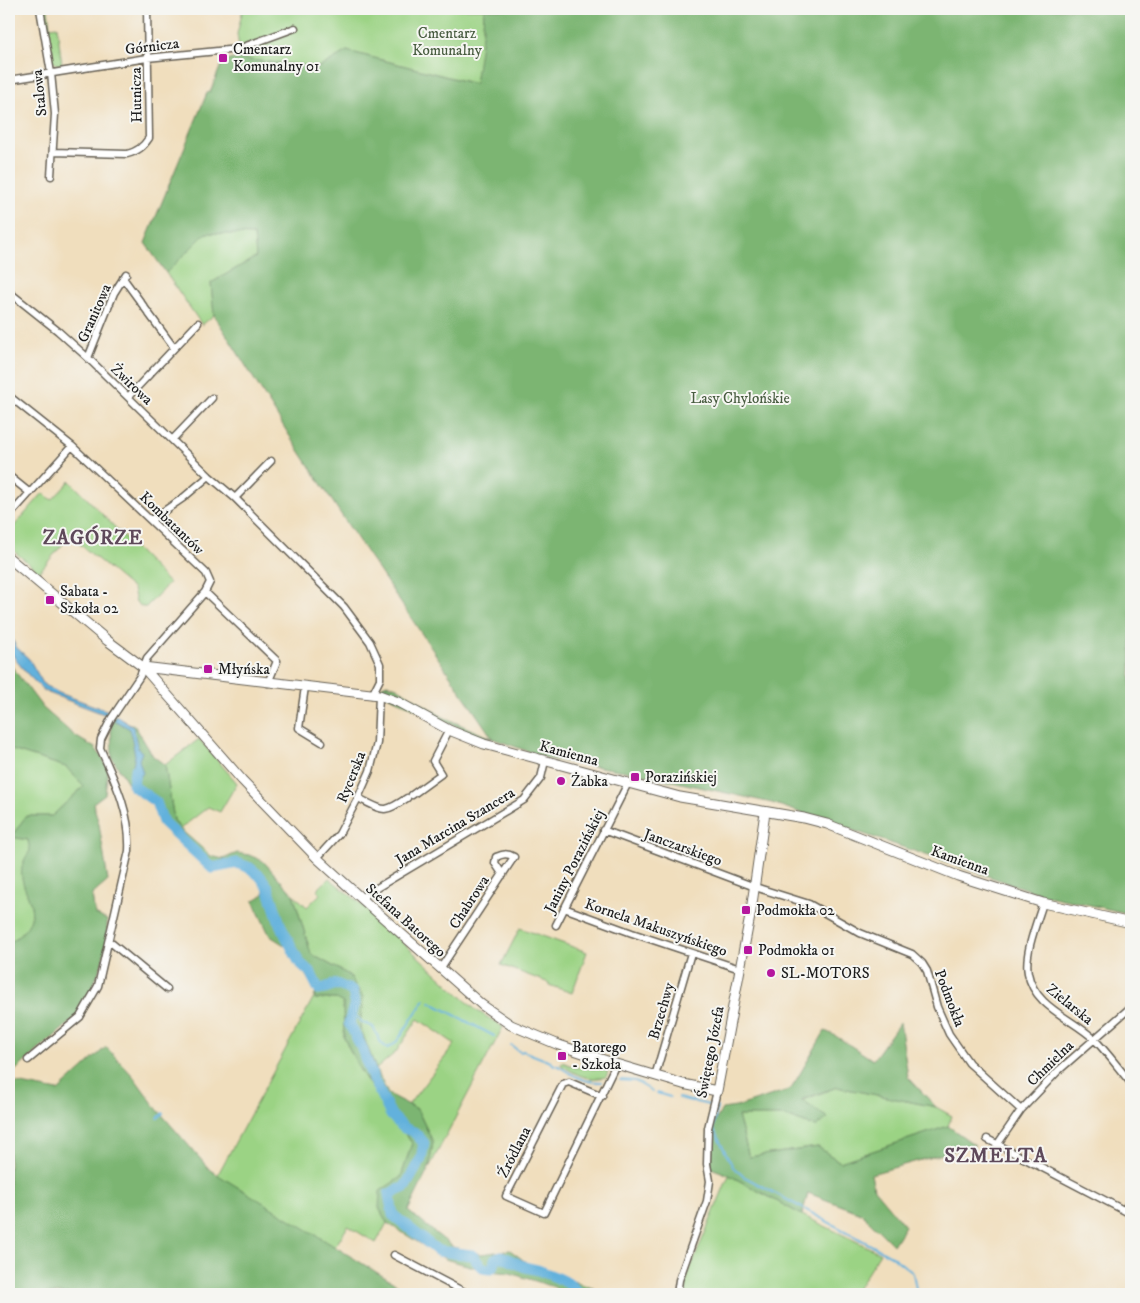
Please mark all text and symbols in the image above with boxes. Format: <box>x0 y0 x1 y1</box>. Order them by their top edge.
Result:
park label: Cmentarz Komunalny <box>412 24 483 60</box>
street label: Górnicza <box>124 34 181 59</box>
place label: Cmentarz Komunalny 01 <box>233 40 319 76</box>
marker: Cmentarz Komunalny 01 <box>217 52 229 64</box>
street label: Hutnicza <box>127 66 146 123</box>
street label: Stalowa <box>28 68 51 117</box>
street label: Granitowa <box>73 280 116 345</box>
street label: Żwirowa <box>107 360 157 410</box>
park label: Lasy Chylońskie <box>690 389 790 408</box>
street label: Kombatantów <box>135 488 208 559</box>
district label: ZAGÓRZE <box>43 525 143 551</box>
place label: Sabata - Szkoła 02 <box>60 582 119 618</box>
marker: Sabata - Szkoła 02 <box>44 594 56 606</box>
place label: Młyńska <box>218 660 270 679</box>
marker: Młyńska <box>202 663 214 675</box>
street label: Kamienna <box>537 737 601 771</box>
street label: Rycerska <box>333 748 371 806</box>
place label: Porazińskiej <box>645 768 717 787</box>
marker: Porazińskiej <box>629 771 641 783</box>
place label: Żabka <box>571 772 608 791</box>
marker: Żabka <box>555 775 567 787</box>
street label: Jana Marcina Szancera <box>390 783 519 871</box>
street label: Janiny Porazińskiej <box>539 806 609 918</box>
street label: Janczarskiego <box>639 824 725 870</box>
street label: Kamienna <box>928 841 992 880</box>
street label: Chabrowa <box>445 871 494 933</box>
street label: Stefana Batorego <box>361 879 450 961</box>
street label: Kornela Makuszyńskiego <box>582 894 730 961</box>
place label: Podmokła 02 <box>756 901 835 920</box>
marker: Podmokła 02 <box>740 904 752 916</box>
place label: Podmokła 01 <box>758 941 835 960</box>
marker: Podmokła 01 <box>742 944 754 956</box>
place label: SL-MOTORS <box>781 964 870 983</box>
marker: SL-MOTORS <box>765 967 777 979</box>
street label: Podmokła <box>930 967 969 1030</box>
street label: Brzechwy <box>644 979 679 1042</box>
street label: Zielarska <box>1042 980 1098 1029</box>
street label: Świętego Józefa <box>691 1004 729 1100</box>
street label: Chmielna <box>1023 1036 1078 1090</box>
place label: Batorego - Szkoła <box>572 1038 626 1074</box>
marker: Batorego - Szkoła <box>556 1050 568 1062</box>
street label: Źródlana <box>493 1122 536 1181</box>
district label: SZMELTA <box>944 1144 1048 1169</box>

